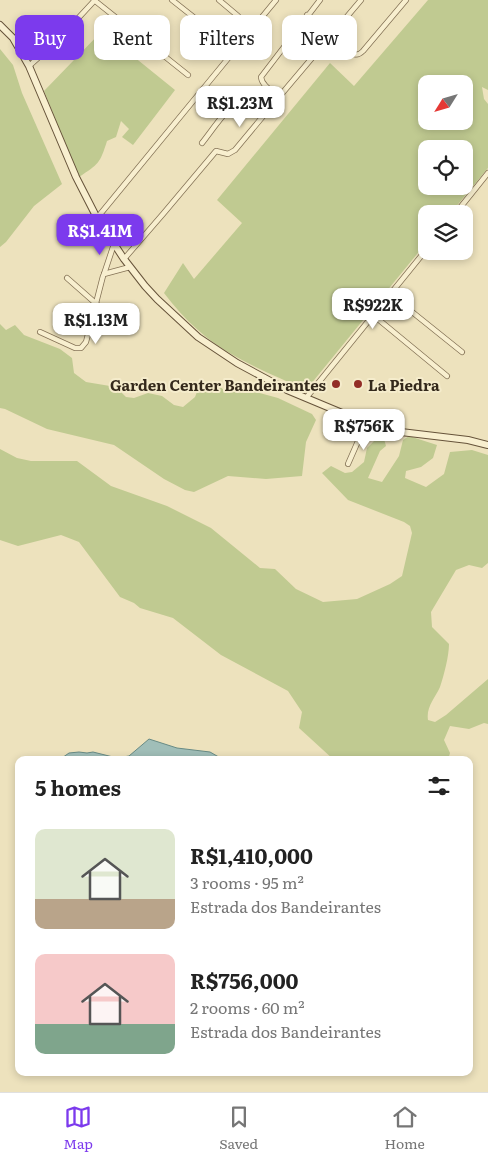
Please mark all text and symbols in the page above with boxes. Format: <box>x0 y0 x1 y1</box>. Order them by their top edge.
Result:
chip: Buy <box>15 15 84 60</box>
chip: Rent <box>94 15 170 60</box>
chip: Filters <box>180 15 272 60</box>
chip: New <box>282 15 357 60</box>
north arrow <box>418 75 472 130</box>
map controls <box>418 75 473 260</box>
pin: R$1.23M <box>194 86 286 128</box>
text: R$1.23M <box>207 90 273 114</box>
button: locate <box>418 140 473 195</box>
button: layers <box>418 205 473 260</box>
pin: R$1.41M <box>54 214 146 256</box>
text: R$1.41M <box>68 218 132 242</box>
pin: R$922K <box>332 288 414 330</box>
text: R$922K <box>343 292 403 316</box>
pin: R$1.13M <box>50 302 142 345</box>
text: R$1.13M <box>64 307 128 331</box>
place label: Garden Center Bandeirantes <box>110 373 327 396</box>
place label: La Piedra <box>368 373 440 396</box>
marker: Garden Center Bandeirantes <box>330 378 342 390</box>
marker: La Piedra <box>352 378 364 390</box>
pin: R$756K <box>323 408 405 451</box>
text: R$756K <box>334 413 394 437</box>
text: 5 homes <box>35 771 121 802</box>
icon: filters <box>425 772 453 800</box>
text: R$1,410,000 <box>190 839 313 870</box>
icon: home <box>75 849 135 909</box>
text: 3 rooms · 95 m² <box>190 870 304 894</box>
text: Estrada dos Bandeirantes <box>190 894 381 918</box>
text: R$756,000 <box>190 964 299 995</box>
icon: home <box>75 974 135 1034</box>
text: 2 rooms · 60 m² <box>190 995 305 1019</box>
text: Estrada dos Bandeirantes <box>190 1019 381 1043</box>
tab: Map <box>63 1103 93 1153</box>
tab: Saved <box>219 1103 258 1153</box>
tab: Home <box>384 1103 425 1153</box>

